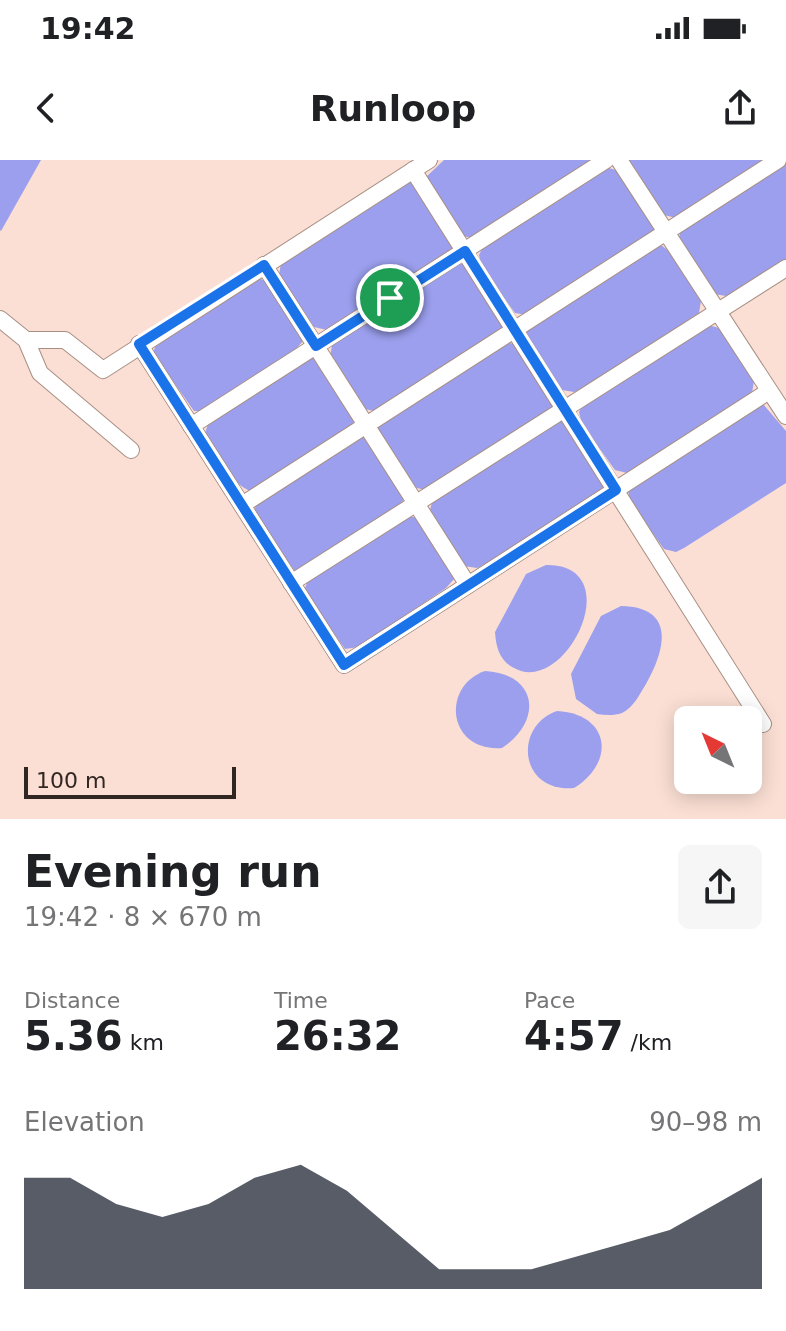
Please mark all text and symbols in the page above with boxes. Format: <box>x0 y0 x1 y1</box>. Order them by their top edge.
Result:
text: 19:42 <box>40 11 136 46</box>
icon: back <box>24 86 68 130</box>
icon: share <box>718 86 762 130</box>
text: Runloop <box>310 88 476 129</box>
pin <box>356 264 424 332</box>
icon: arrive <box>368 276 412 320</box>
north arrow <box>674 706 762 794</box>
map controls <box>674 706 762 794</box>
scale bar <box>24 763 236 799</box>
text: 100 m <box>36 768 106 793</box>
button: share <box>678 845 762 929</box>
text: Evening run <box>24 846 321 897</box>
text: 19:42 · 8 × 670 m <box>24 902 262 932</box>
text: Distance <box>24 988 120 1013</box>
text: Time <box>274 988 328 1013</box>
text: Pace <box>524 988 575 1013</box>
text: 5.36 <box>24 1013 123 1059</box>
text: 26:32 <box>274 1013 401 1059</box>
text: 4:57 <box>524 1013 624 1059</box>
text: km <box>123 1030 164 1055</box>
text: /km <box>624 1030 672 1055</box>
text: Elevation <box>24 1107 145 1137</box>
text: 90–98 m <box>649 1107 762 1137</box>

